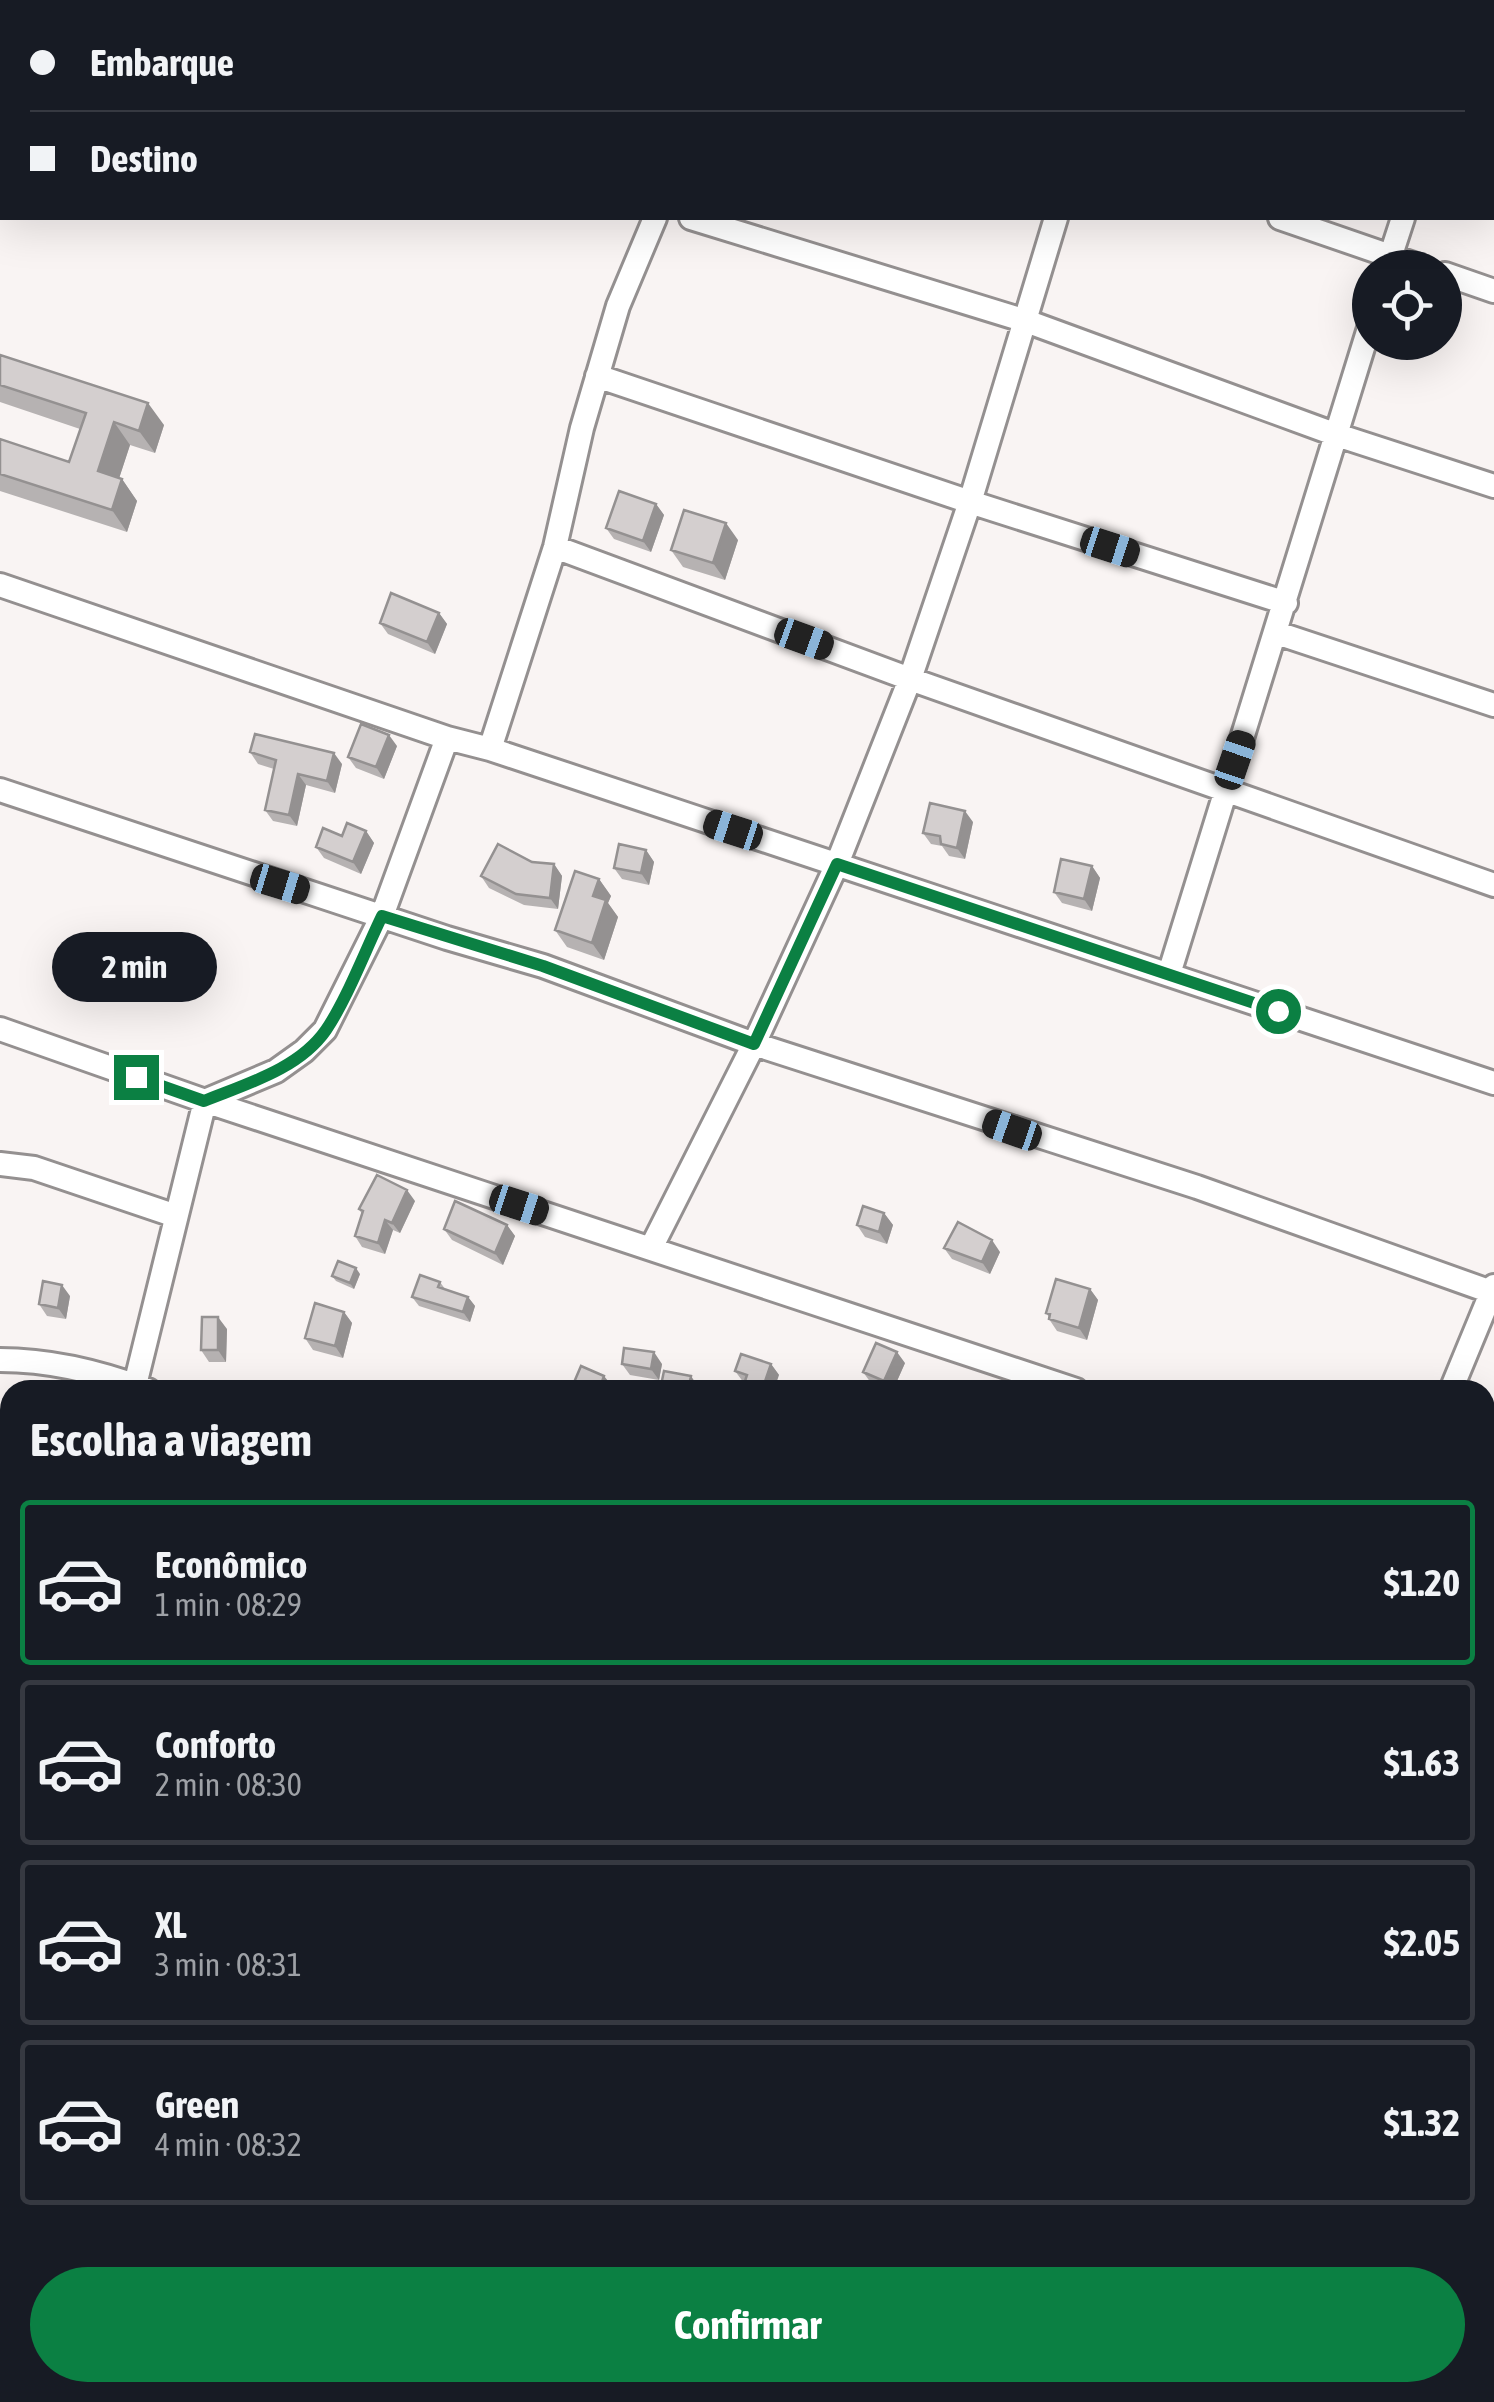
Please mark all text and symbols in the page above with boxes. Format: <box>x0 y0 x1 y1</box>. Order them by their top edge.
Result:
text: Embarque <box>90 41 234 84</box>
text: Destino <box>90 137 198 180</box>
map controls <box>1352 250 1462 360</box>
button: locate <box>1352 250 1462 360</box>
car <box>1077 523 1143 571</box>
car <box>771 615 837 663</box>
car <box>1211 727 1259 793</box>
car <box>700 806 766 854</box>
car <box>247 861 313 907</box>
callout: 2 min <box>54 932 218 1002</box>
text: 2 min <box>102 948 167 985</box>
route start <box>1256 989 1301 1034</box>
route end <box>114 1055 159 1100</box>
car <box>979 1106 1045 1154</box>
car <box>486 1181 552 1229</box>
text: Escolha a viagem <box>30 1414 312 1466</box>
icon: car <box>35 1538 125 1628</box>
text: Econômico <box>155 1543 307 1586</box>
text: $1.20 <box>1384 1561 1460 1604</box>
text: 1 min · 08:29 <box>155 1586 302 1623</box>
icon: car <box>35 1718 125 1808</box>
text: Conforto <box>155 1723 276 1766</box>
text: $1.63 <box>1384 1741 1460 1784</box>
text: 2 min · 08:30 <box>155 1766 302 1803</box>
icon: car <box>35 1898 125 1988</box>
text: XL <box>155 1903 187 1946</box>
text: $2.05 <box>1384 1921 1460 1964</box>
text: 3 min · 08:31 <box>155 1946 302 1983</box>
icon: car <box>35 2078 125 2168</box>
text: Green <box>155 2083 239 2126</box>
text: $1.32 <box>1384 2101 1460 2144</box>
text: 4 min · 08:32 <box>155 2126 302 2163</box>
button: Confirmar <box>30 2267 1465 2382</box>

